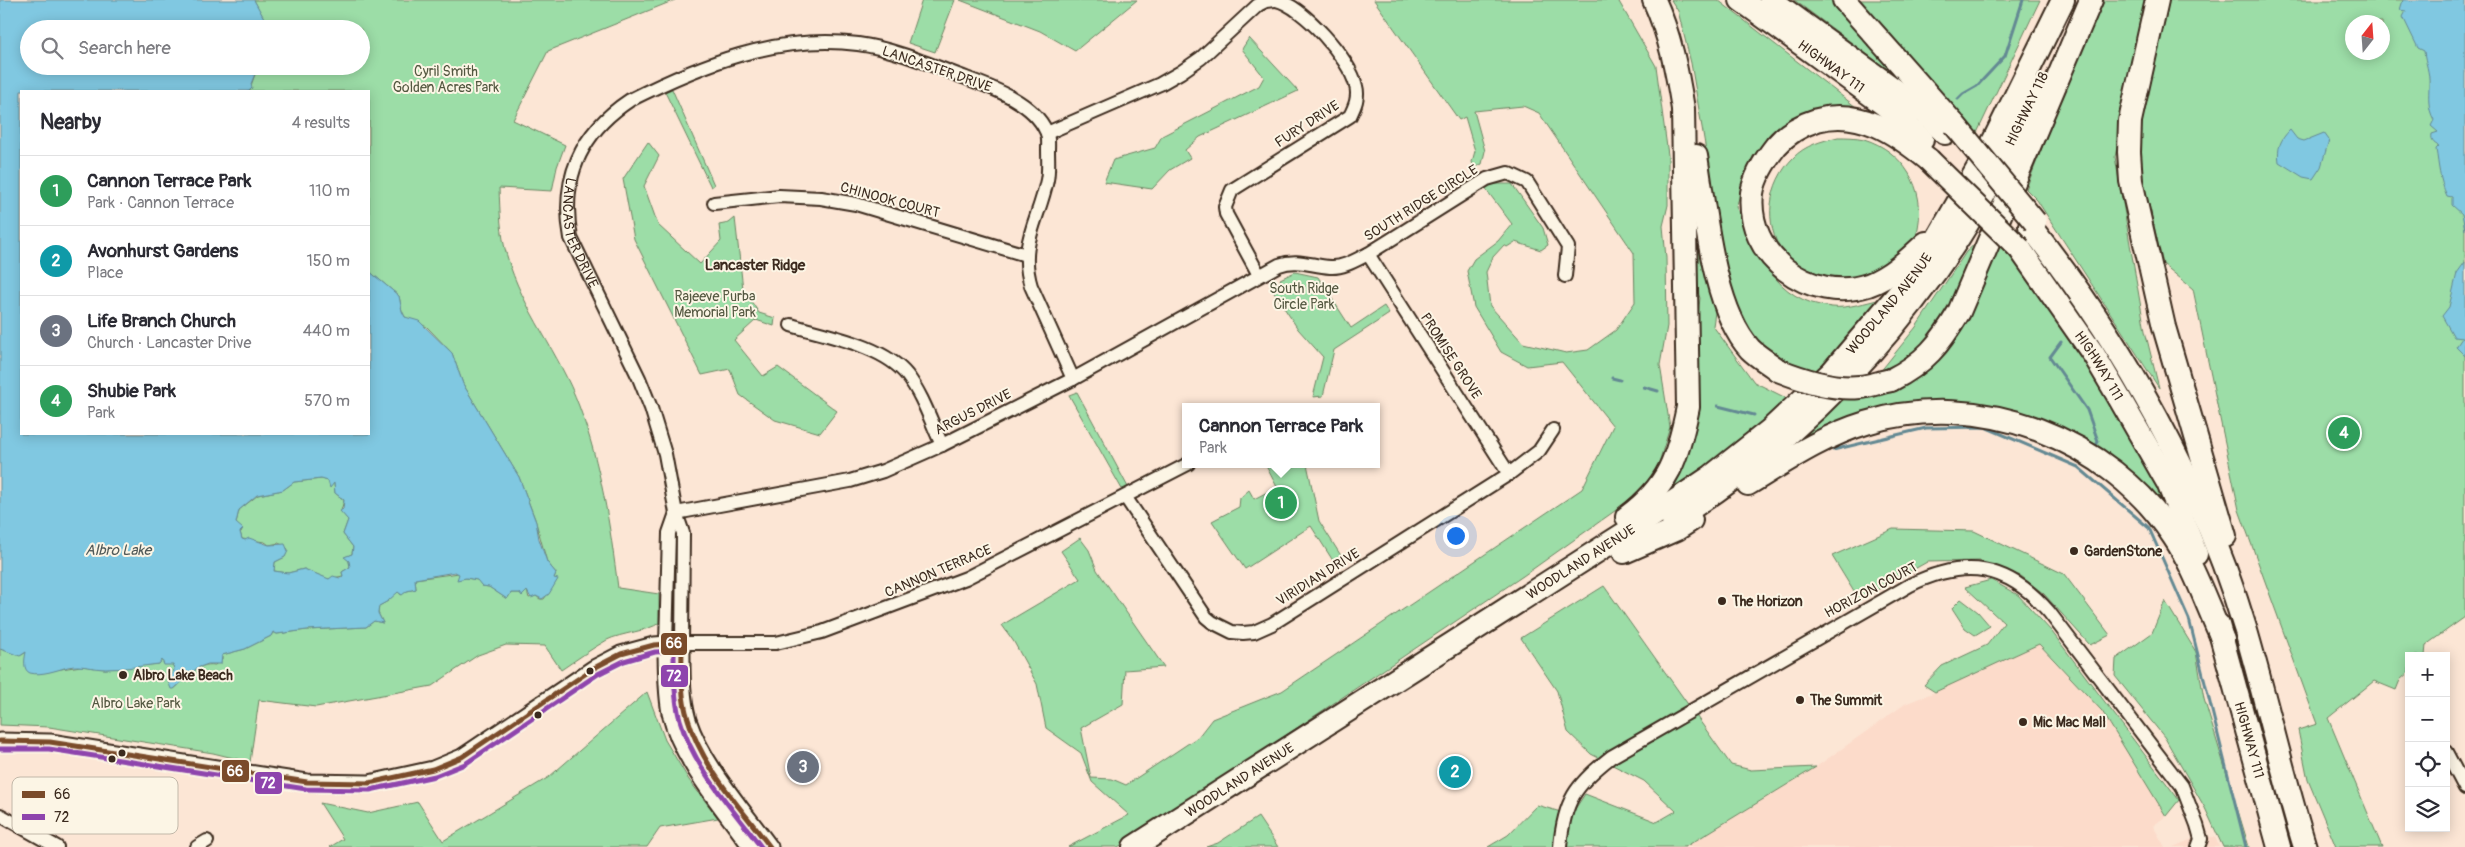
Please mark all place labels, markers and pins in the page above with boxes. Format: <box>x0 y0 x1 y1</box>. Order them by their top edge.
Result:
pin: 4 <box>2328 414 2360 452</box>
pin: 1 <box>1265 484 1297 522</box>
place label: GardenStone <box>2084 543 2163 560</box>
marker: GardenStone <box>2068 545 2080 557</box>
place label: The Horizon <box>1731 593 1803 610</box>
marker: The Horizon <box>1716 595 1728 607</box>
unlabelled marker <box>585 666 595 676</box>
place label: Albro Lake Beach <box>133 667 233 684</box>
marker: Albro Lake Beach <box>117 669 129 681</box>
place label: The Summit <box>1809 692 1882 709</box>
marker: The Summit <box>1794 694 1806 706</box>
unlabelled marker <box>533 710 543 720</box>
place label: Mic Mac Mall <box>2033 714 2106 731</box>
marker: Mic Mac Mall <box>2017 716 2029 728</box>
unlabelled marker <box>117 748 127 758</box>
pin: 3 <box>787 748 819 786</box>
pin: 2 <box>1439 753 1471 791</box>
unlabelled marker <box>107 754 117 764</box>

